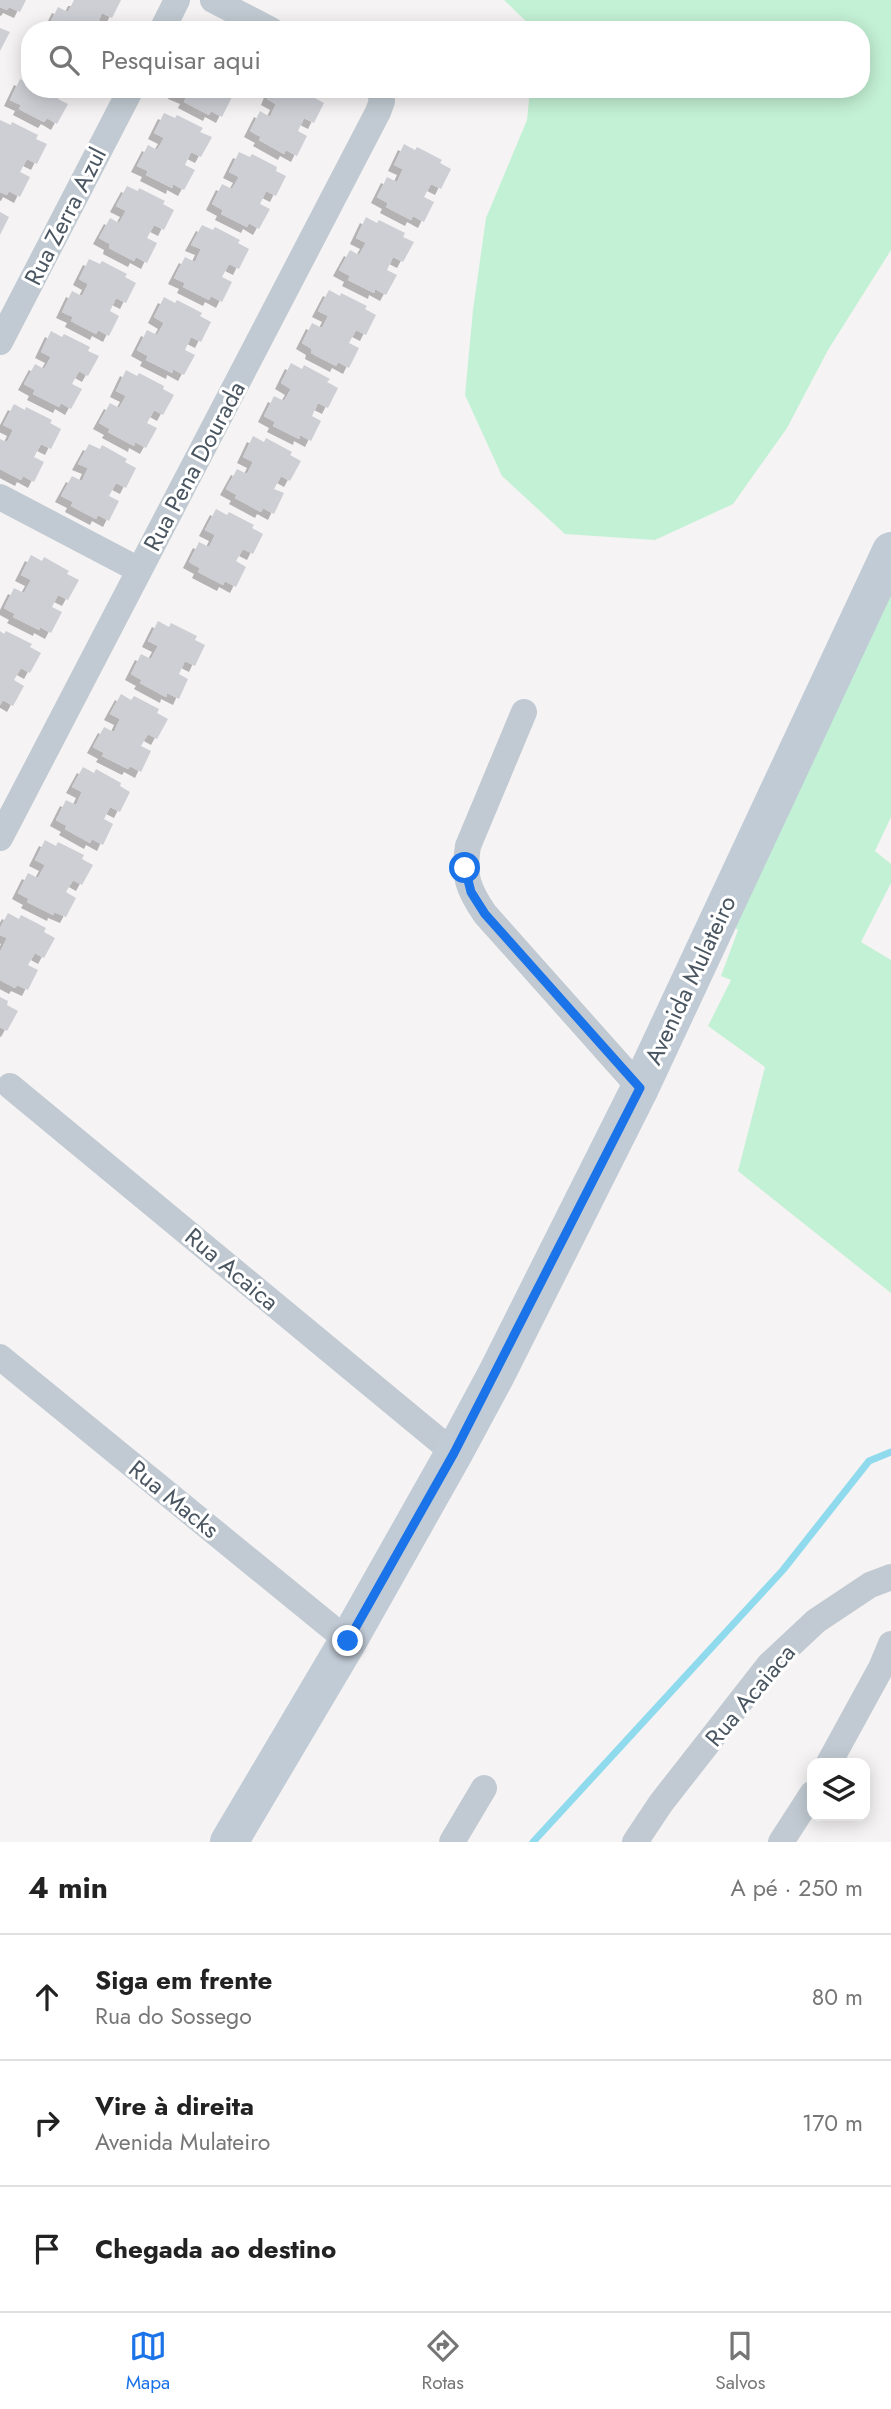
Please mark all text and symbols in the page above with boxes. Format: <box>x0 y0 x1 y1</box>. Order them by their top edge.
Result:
search box <box>21 21 870 98</box>
icon: search <box>45 41 83 79</box>
text: Pesquisar aqui <box>101 41 261 79</box>
street label: Rua Zerra Azul <box>15 141 115 291</box>
street label: Rua Pena Dourada <box>134 375 254 557</box>
route start <box>449 852 480 883</box>
street label: Avenida Mulateiro <box>635 890 745 1070</box>
street label: Rua Acaica <box>178 1219 286 1319</box>
street label: Rua Macks <box>121 1452 227 1546</box>
route end <box>332 1625 363 1656</box>
street label: Rua Acaiaca <box>697 1636 803 1754</box>
map controls <box>807 1758 870 1821</box>
button: layers <box>807 1758 870 1821</box>
text: 4 min <box>28 1866 108 1909</box>
text: A pé · 250 m <box>731 1871 863 1905</box>
text: Siga em frente <box>95 1961 272 1999</box>
icon: ahead <box>28 1978 66 2016</box>
text: 80 m <box>812 1980 863 2014</box>
text: Rua do Sossego <box>95 1999 252 2033</box>
text: Vire à direita <box>95 2087 254 2125</box>
icon: right <box>28 2104 66 2142</box>
text: 170 m <box>802 2106 863 2140</box>
text: Avenida Mulateiro <box>95 2125 270 2159</box>
icon: arrive <box>28 2230 66 2268</box>
text: Chegada ao destino <box>95 2230 336 2268</box>
tab: Mapa <box>126 2327 170 2396</box>
tab: Rotas <box>422 2327 464 2396</box>
tab: Salvos <box>715 2327 765 2396</box>

